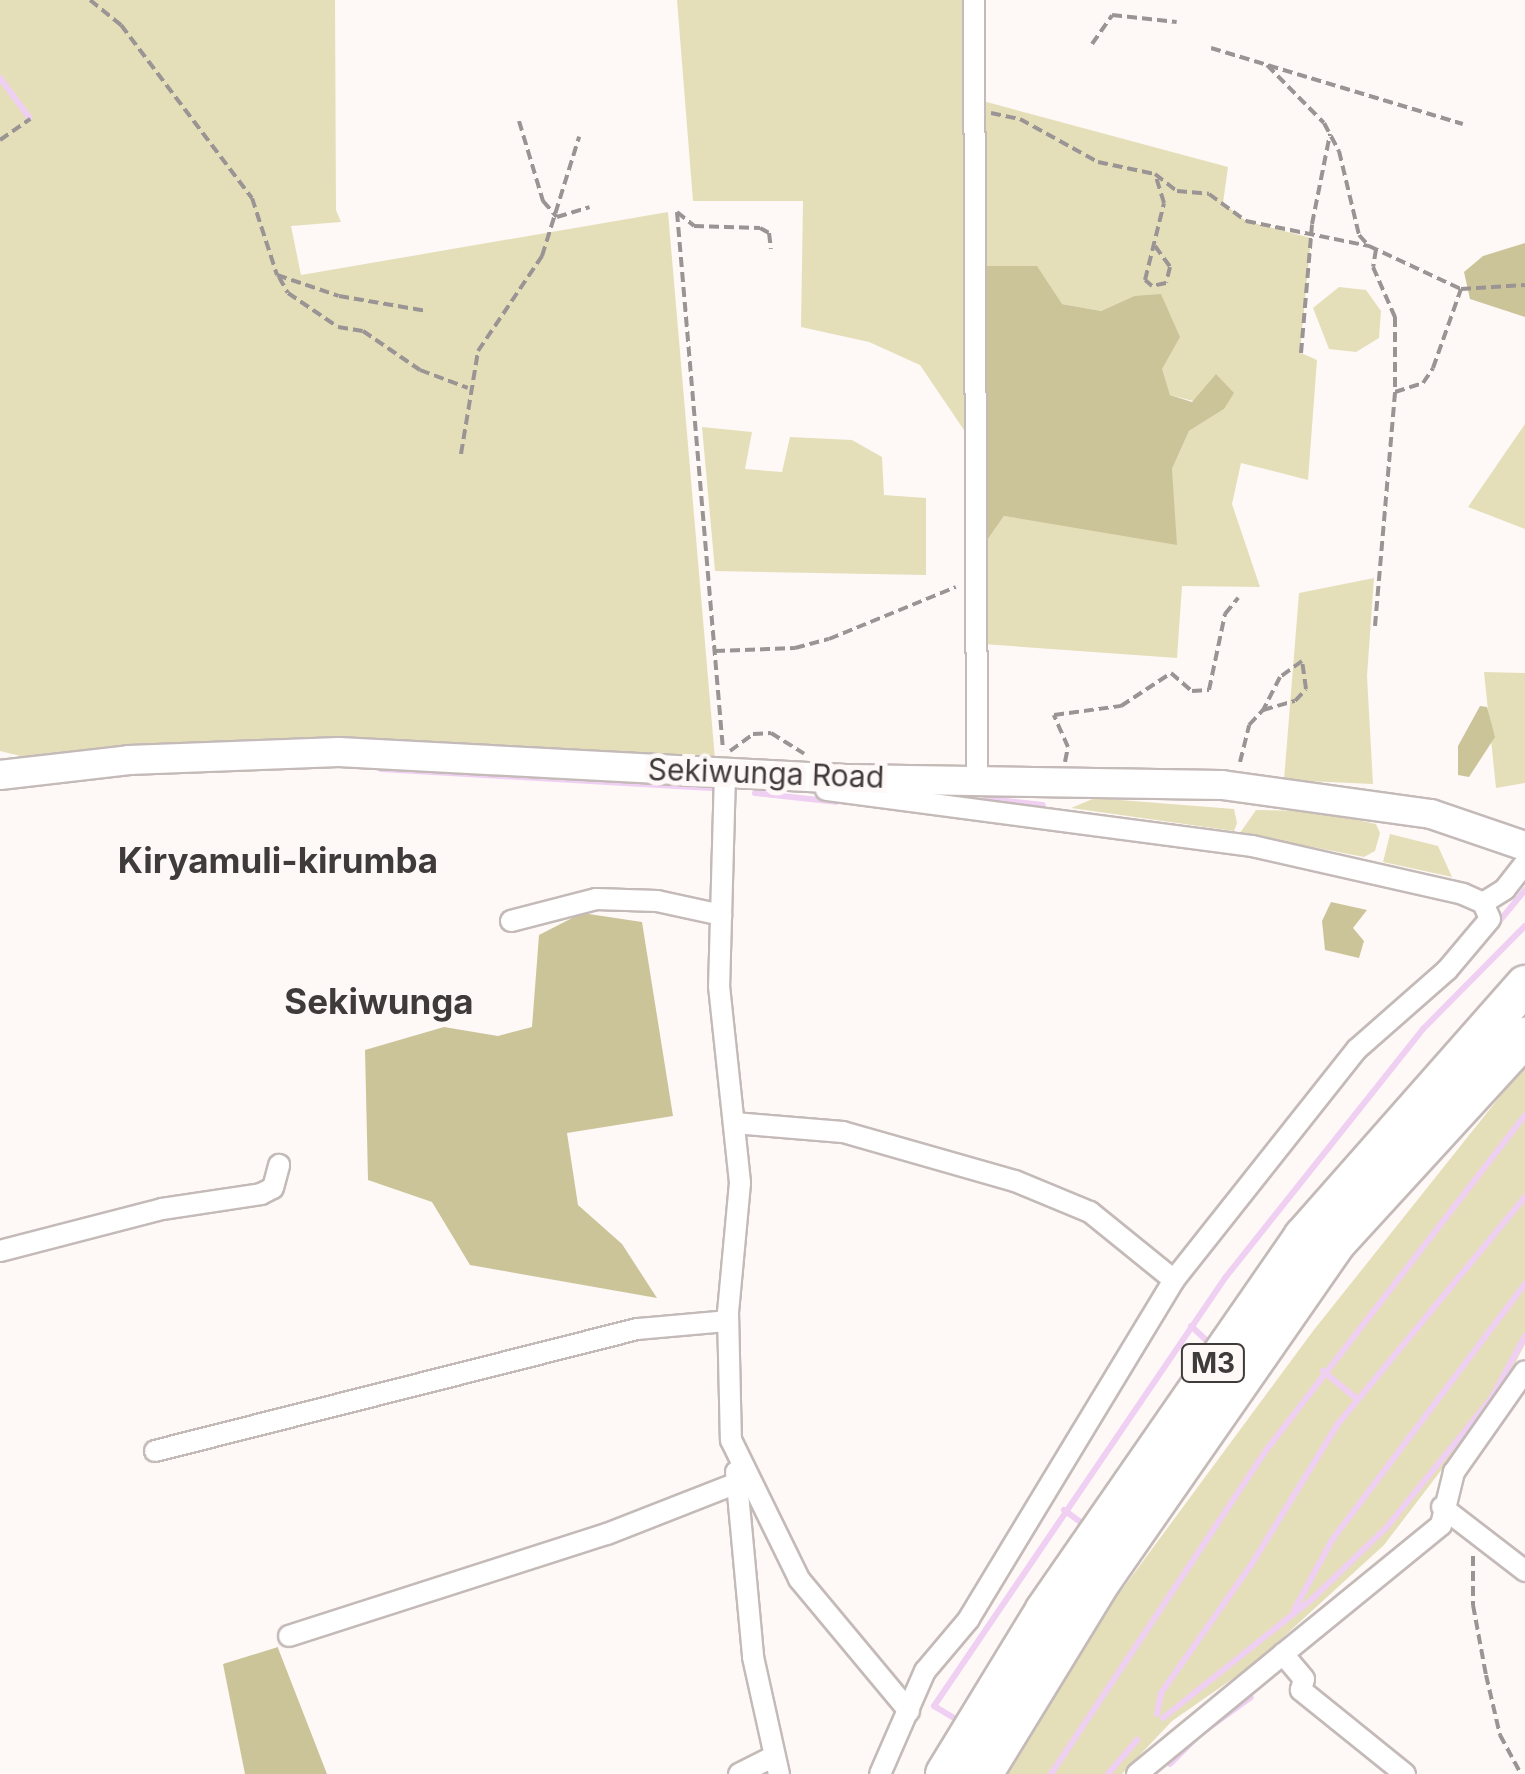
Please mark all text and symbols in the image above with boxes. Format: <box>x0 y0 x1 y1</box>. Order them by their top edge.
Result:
street label: Sekiwunga Road <box>647 751 885 795</box>
district label: Kiryamuli-kirumba <box>118 839 438 881</box>
district label: Sekiwunga <box>284 980 474 1022</box>
road number: M3 <box>1180 1340 1246 1386</box>

